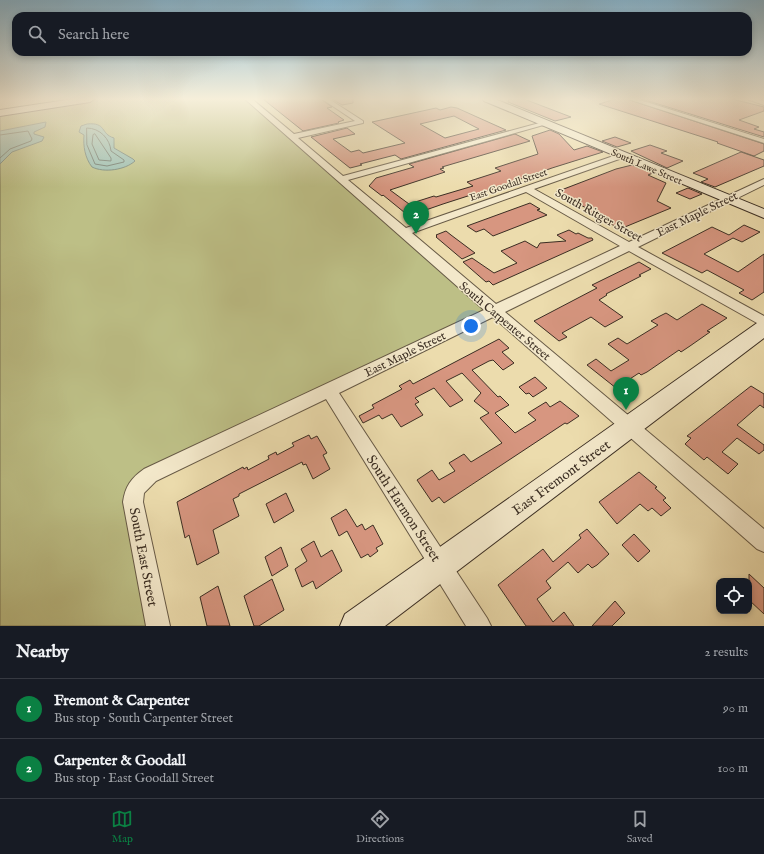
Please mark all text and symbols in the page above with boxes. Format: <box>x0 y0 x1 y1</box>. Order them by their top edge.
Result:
search box <box>12 12 752 56</box>
icon: search <box>26 23 48 45</box>
text: Search here <box>58 25 129 44</box>
street label: South Lawe Street <box>609 147 684 188</box>
street label: East Goodall Street <box>468 166 550 205</box>
street label: South Ritger Street <box>553 185 645 246</box>
street label: East Maple Street <box>654 188 741 241</box>
pin: 2 <box>403 201 429 234</box>
street label: South Carpenter Street <box>455 279 554 365</box>
your location <box>461 316 481 336</box>
street label: East Maple Street <box>362 328 449 381</box>
pin: 1 <box>613 377 639 410</box>
street label: East Fremont Street <box>509 436 614 520</box>
street label: South Harmon Street <box>362 452 445 566</box>
street label: South East Street <box>125 506 161 608</box>
map controls <box>716 578 752 614</box>
button: locate <box>716 578 752 614</box>
text: Nearby <box>16 642 69 663</box>
text: 2 results <box>704 644 748 661</box>
text: Fremont & Carpenter <box>54 691 189 710</box>
text: 1 <box>27 700 31 717</box>
text: 90 m <box>723 700 748 717</box>
text: Bus stop · South Carpenter Street <box>54 710 233 727</box>
text: Carpenter & Goodall <box>54 751 186 770</box>
text: 2 <box>26 760 32 777</box>
text: 100 m <box>718 760 748 777</box>
text: Bus stop · East Goodall Street <box>54 770 214 787</box>
tab: Map <box>111 808 133 846</box>
tab: Directions <box>356 808 404 846</box>
tab: Saved <box>627 808 653 846</box>

